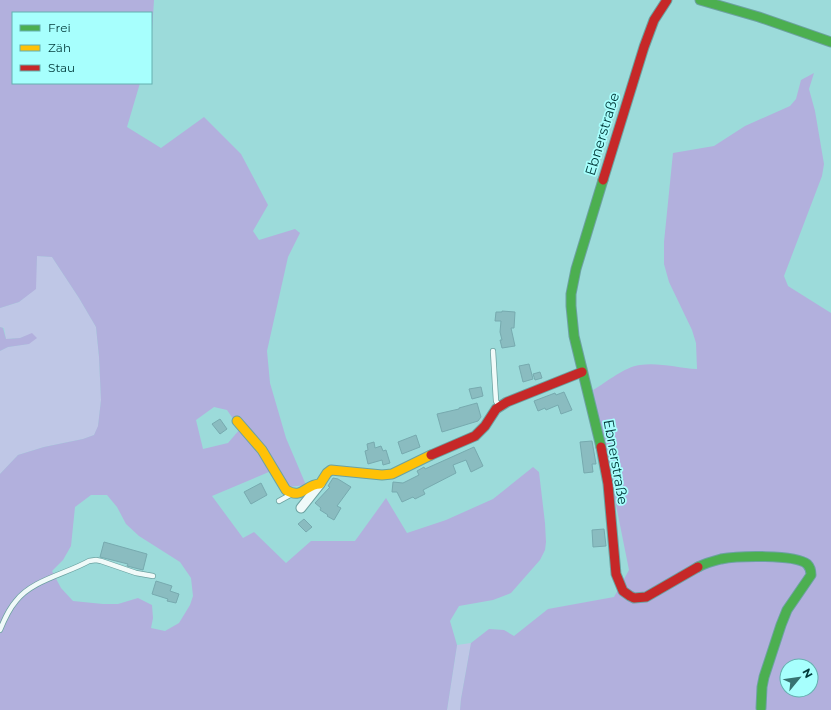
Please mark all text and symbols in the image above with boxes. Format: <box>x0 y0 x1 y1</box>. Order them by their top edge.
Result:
legend <box>12 12 152 84</box>
text: Frei <box>48 20 71 35</box>
text: Zäh <box>48 40 71 55</box>
text: Stau <box>48 60 75 75</box>
street label: Ebnerstraße <box>581 90 623 178</box>
street label: Ebnerstraße <box>600 418 632 506</box>
north arrow <box>779 658 819 698</box>
text: N <box>799 666 816 680</box>

